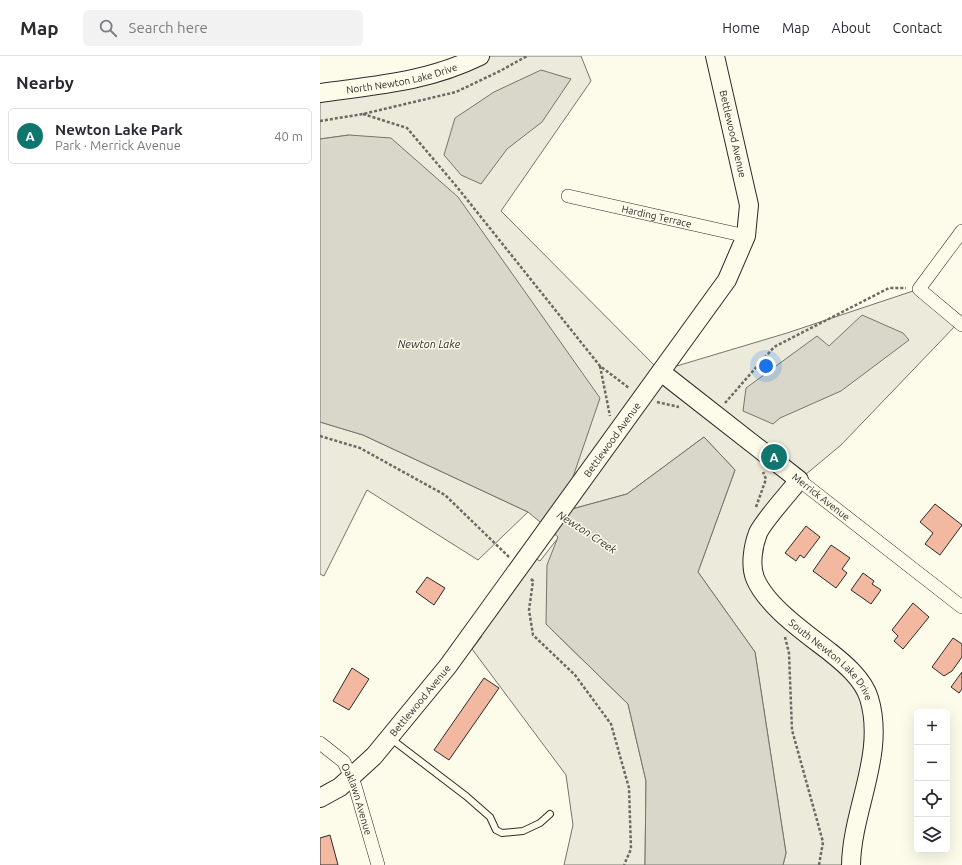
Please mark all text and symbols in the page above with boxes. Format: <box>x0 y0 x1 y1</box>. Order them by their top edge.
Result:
search box <box>83 10 363 46</box>
text: Map <box>20 17 59 39</box>
icon: search <box>97 17 119 39</box>
text: Search here <box>129 19 208 36</box>
text: Home <box>722 20 760 36</box>
text: Map <box>782 20 810 36</box>
text: About <box>832 20 871 36</box>
text: Contact <box>893 20 942 36</box>
street label: North Newton Lake Drive <box>345 61 459 95</box>
text: Nearby <box>16 73 74 92</box>
street label: Bettlewood Avenue <box>718 89 748 179</box>
text: Newton Lake Park <box>55 121 183 138</box>
text: A <box>25 129 35 143</box>
text: 40 m <box>274 129 303 143</box>
text: Park · Merrick Avenue <box>55 138 181 152</box>
street label: Harding Terrace <box>621 203 693 229</box>
water label: Newton Lake <box>398 338 461 350</box>
your location <box>756 356 776 376</box>
street label: Bettlewood Avenue <box>581 400 642 479</box>
pin: A <box>761 442 787 472</box>
street label: Merrick Avenue <box>790 471 852 523</box>
water label: Newton Creek <box>555 508 619 556</box>
street label: South Newton Lake Drive <box>787 617 875 702</box>
street label: Bettlewood Avenue <box>387 662 452 738</box>
map controls <box>914 709 950 853</box>
button: + <box>914 709 950 745</box>
button: − <box>914 745 950 781</box>
street label: Oaklawn Avenue <box>340 761 374 836</box>
button: locate <box>914 781 950 817</box>
button: layers <box>914 817 950 853</box>

